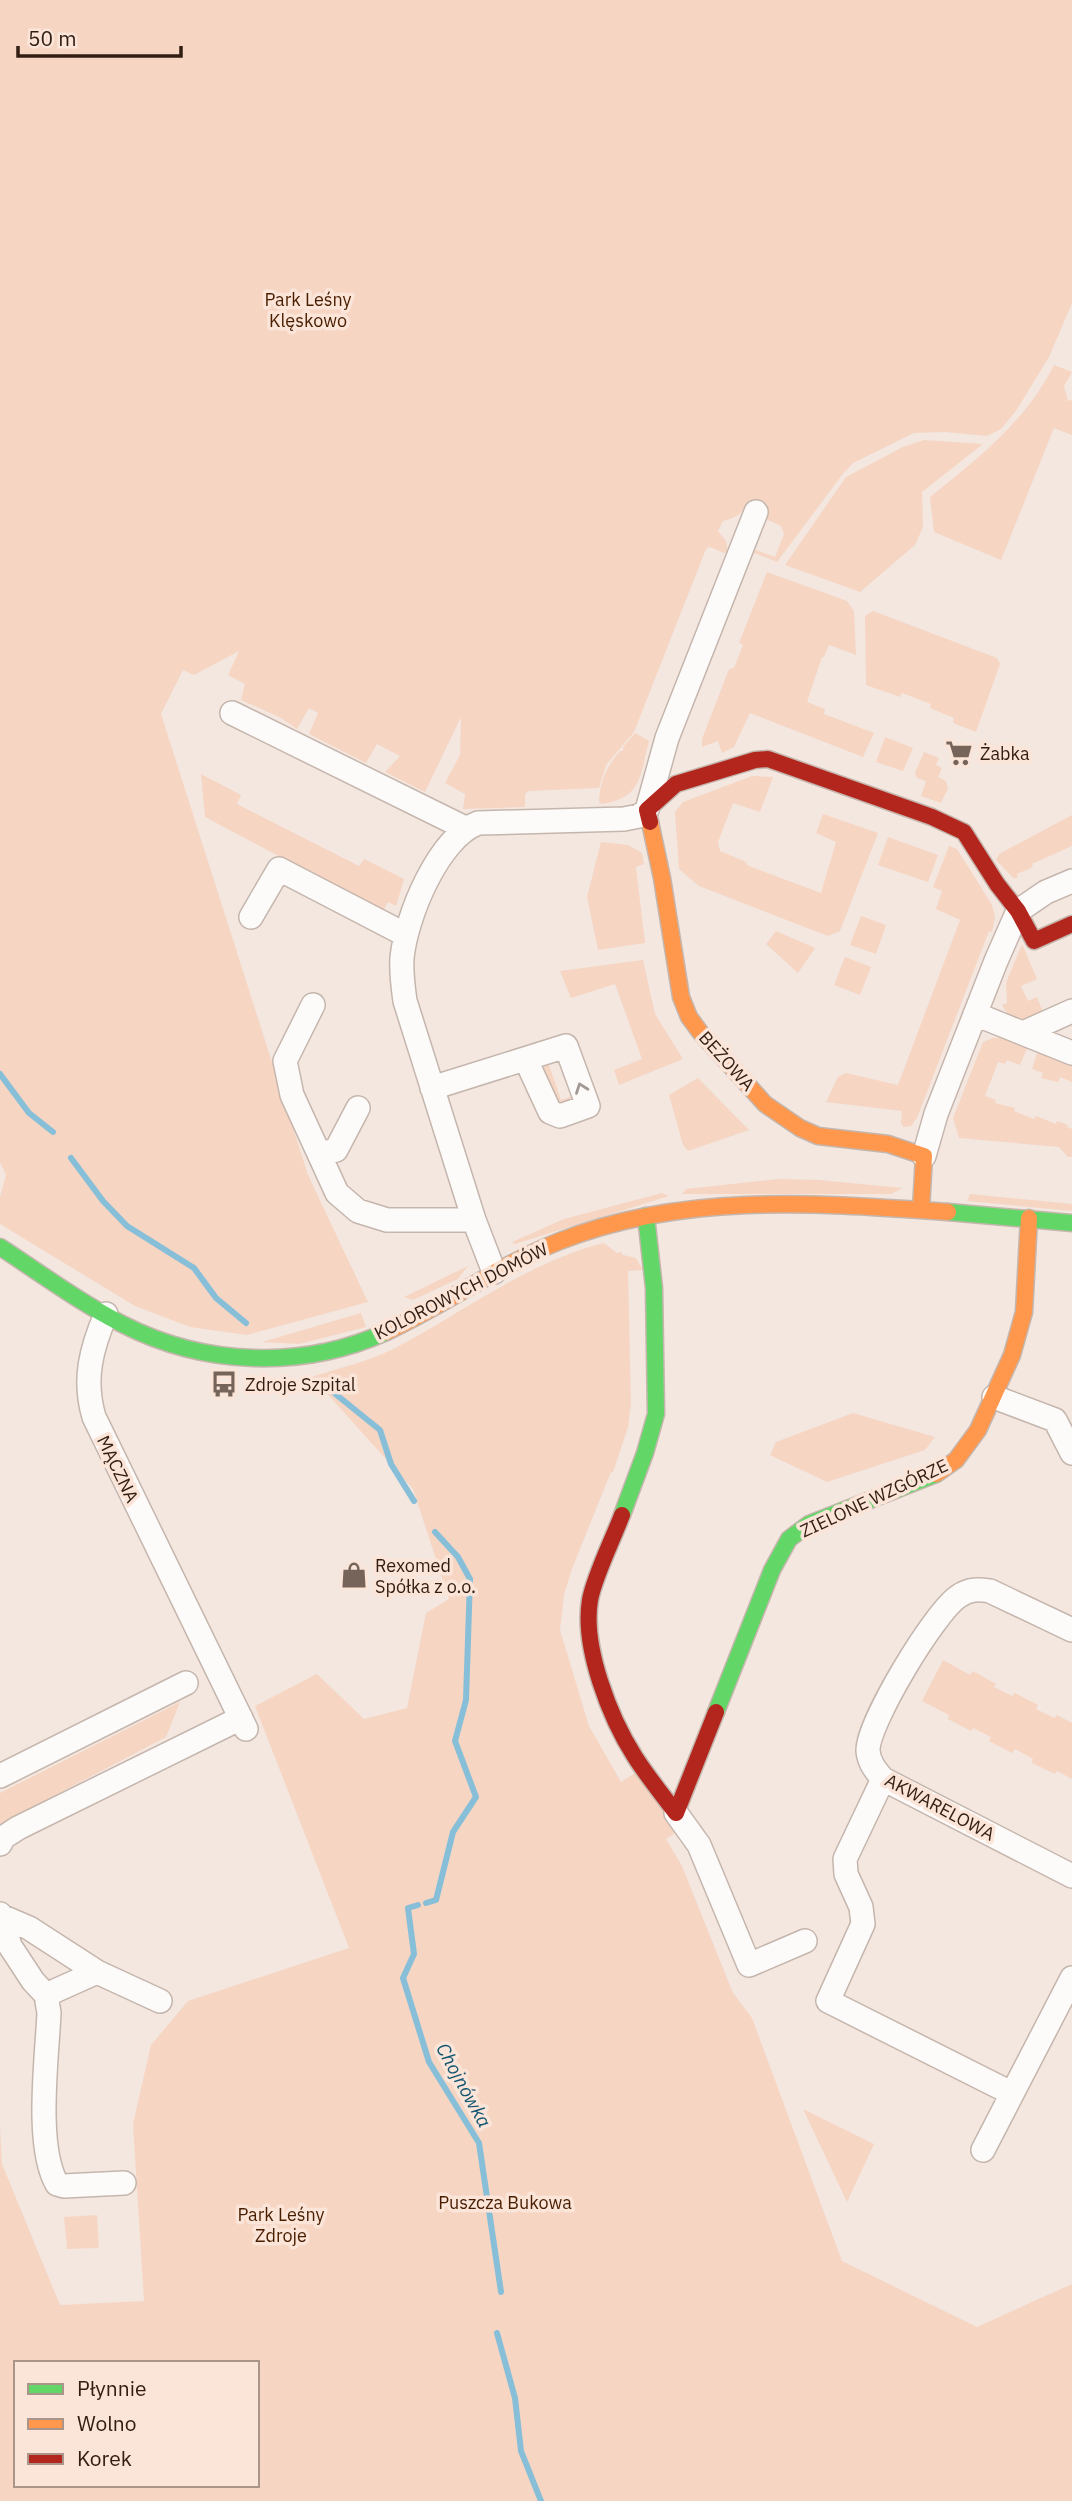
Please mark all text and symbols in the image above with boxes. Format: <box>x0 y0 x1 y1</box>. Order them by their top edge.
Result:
scale bar <box>18 14 180 58</box>
text: 50 m <box>28 24 77 52</box>
park label: Park Leśny Klęskowo <box>264 288 352 332</box>
supermarket icon: Żabka <box>944 738 974 768</box>
place label: Żabka <box>980 742 1030 765</box>
street label: BEŻOWA <box>694 1026 760 1096</box>
one-way arrow <box>575 1083 589 1095</box>
street label: KOLOROWYCH DOMÓW <box>370 1237 552 1345</box>
bus stop icon: Zdroje Szpital <box>209 1369 239 1399</box>
place label: Zdroje Szpital <box>245 1373 356 1396</box>
street label: MĄCZNA <box>92 1432 144 1507</box>
street label: ZIELONE WZGÓRZE <box>796 1454 952 1542</box>
place label: Rexomed Spółka z o.o. <box>375 1554 476 1598</box>
shop icon: Rexomed Spółka z o.o. <box>339 1560 369 1590</box>
street label: AKWARELOWA <box>881 1768 999 1846</box>
water label: Chojnówka <box>431 2039 497 2131</box>
park label: Puszcza Bukowa <box>438 2191 572 2214</box>
park label: Park Leśny Zdroje <box>237 2203 325 2247</box>
legend <box>14 2361 259 2487</box>
text: Płynnie <box>77 2374 146 2402</box>
text: Wolno <box>77 2409 137 2437</box>
text: Korek <box>77 2444 132 2472</box>

